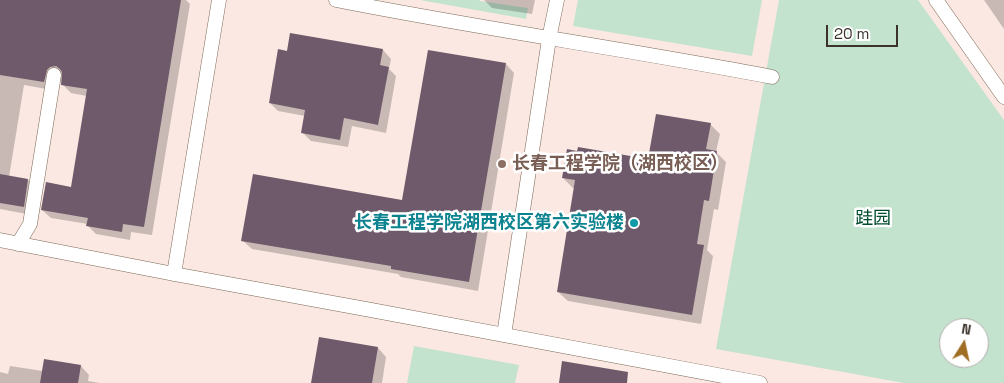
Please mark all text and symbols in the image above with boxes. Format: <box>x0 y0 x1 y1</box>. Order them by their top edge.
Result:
scale bar <box>829 15 902 47</box>
text: 20 m <box>834 24 869 43</box>
place label: 长春工程学院（湖西校区） <box>512 153 728 175</box>
marker: 长春工程学院（湖西校区） <box>496 158 508 170</box>
park label: 跬园 <box>855 208 891 230</box>
place label: 长春工程学院湖西校区第六实验楼 <box>354 212 624 234</box>
marker: 长春工程学院湖西校区第六实验楼 <box>628 217 640 229</box>
north arrow <box>939 318 989 368</box>
text: N <box>960 320 973 339</box>

